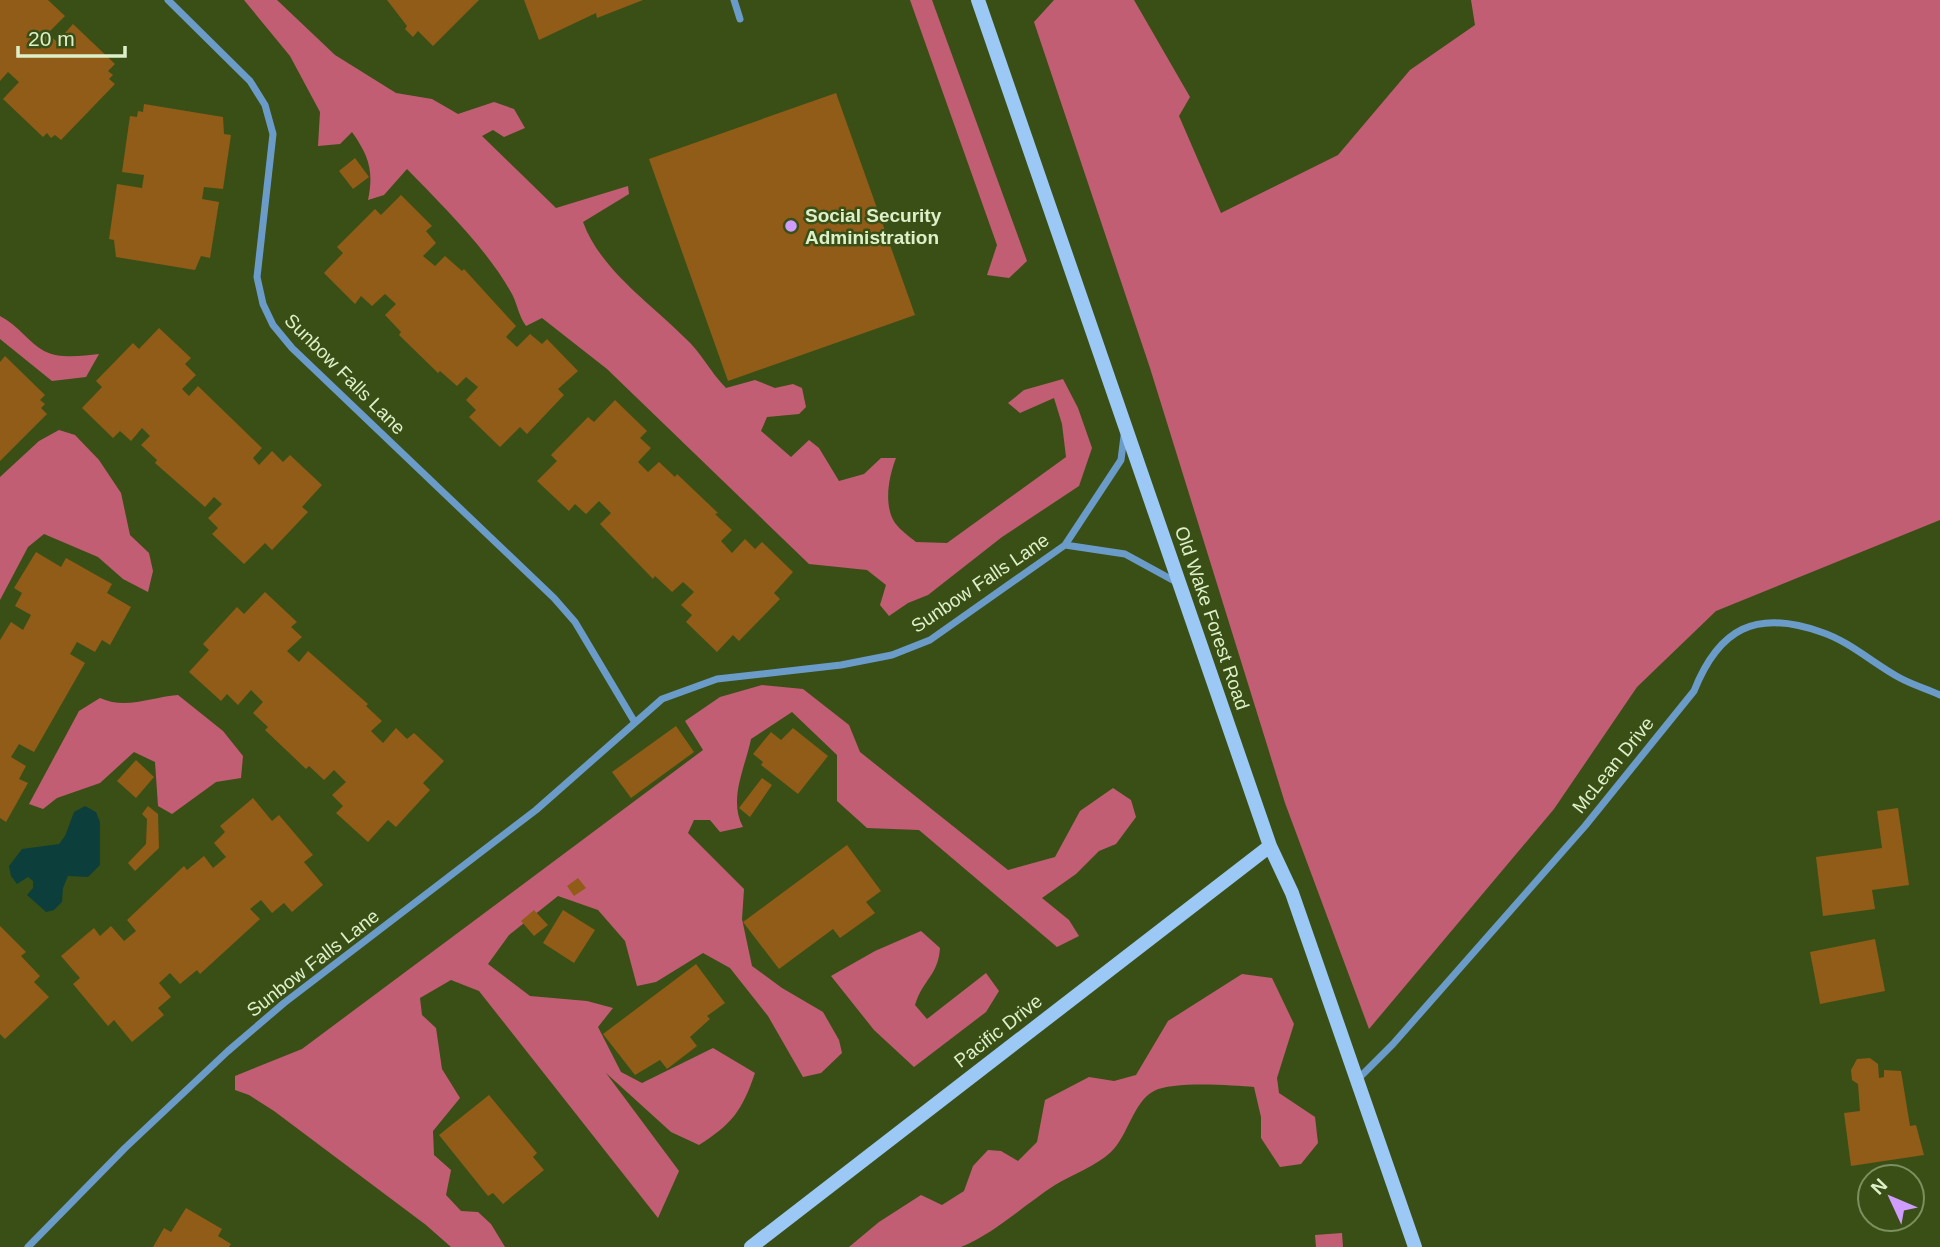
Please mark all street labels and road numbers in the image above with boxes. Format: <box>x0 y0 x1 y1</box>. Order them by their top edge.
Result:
street label: Sunbow Falls Lane <box>280 309 410 439</box>
street label: Old Wake Forest Road <box>1171 524 1253 712</box>
street label: Sunbow Falls Lane <box>907 529 1053 637</box>
street label: McLean Drive <box>1568 713 1658 817</box>
street label: Sunbow Falls Lane <box>243 905 383 1021</box>
street label: Pacific Drive <box>950 990 1046 1072</box>

